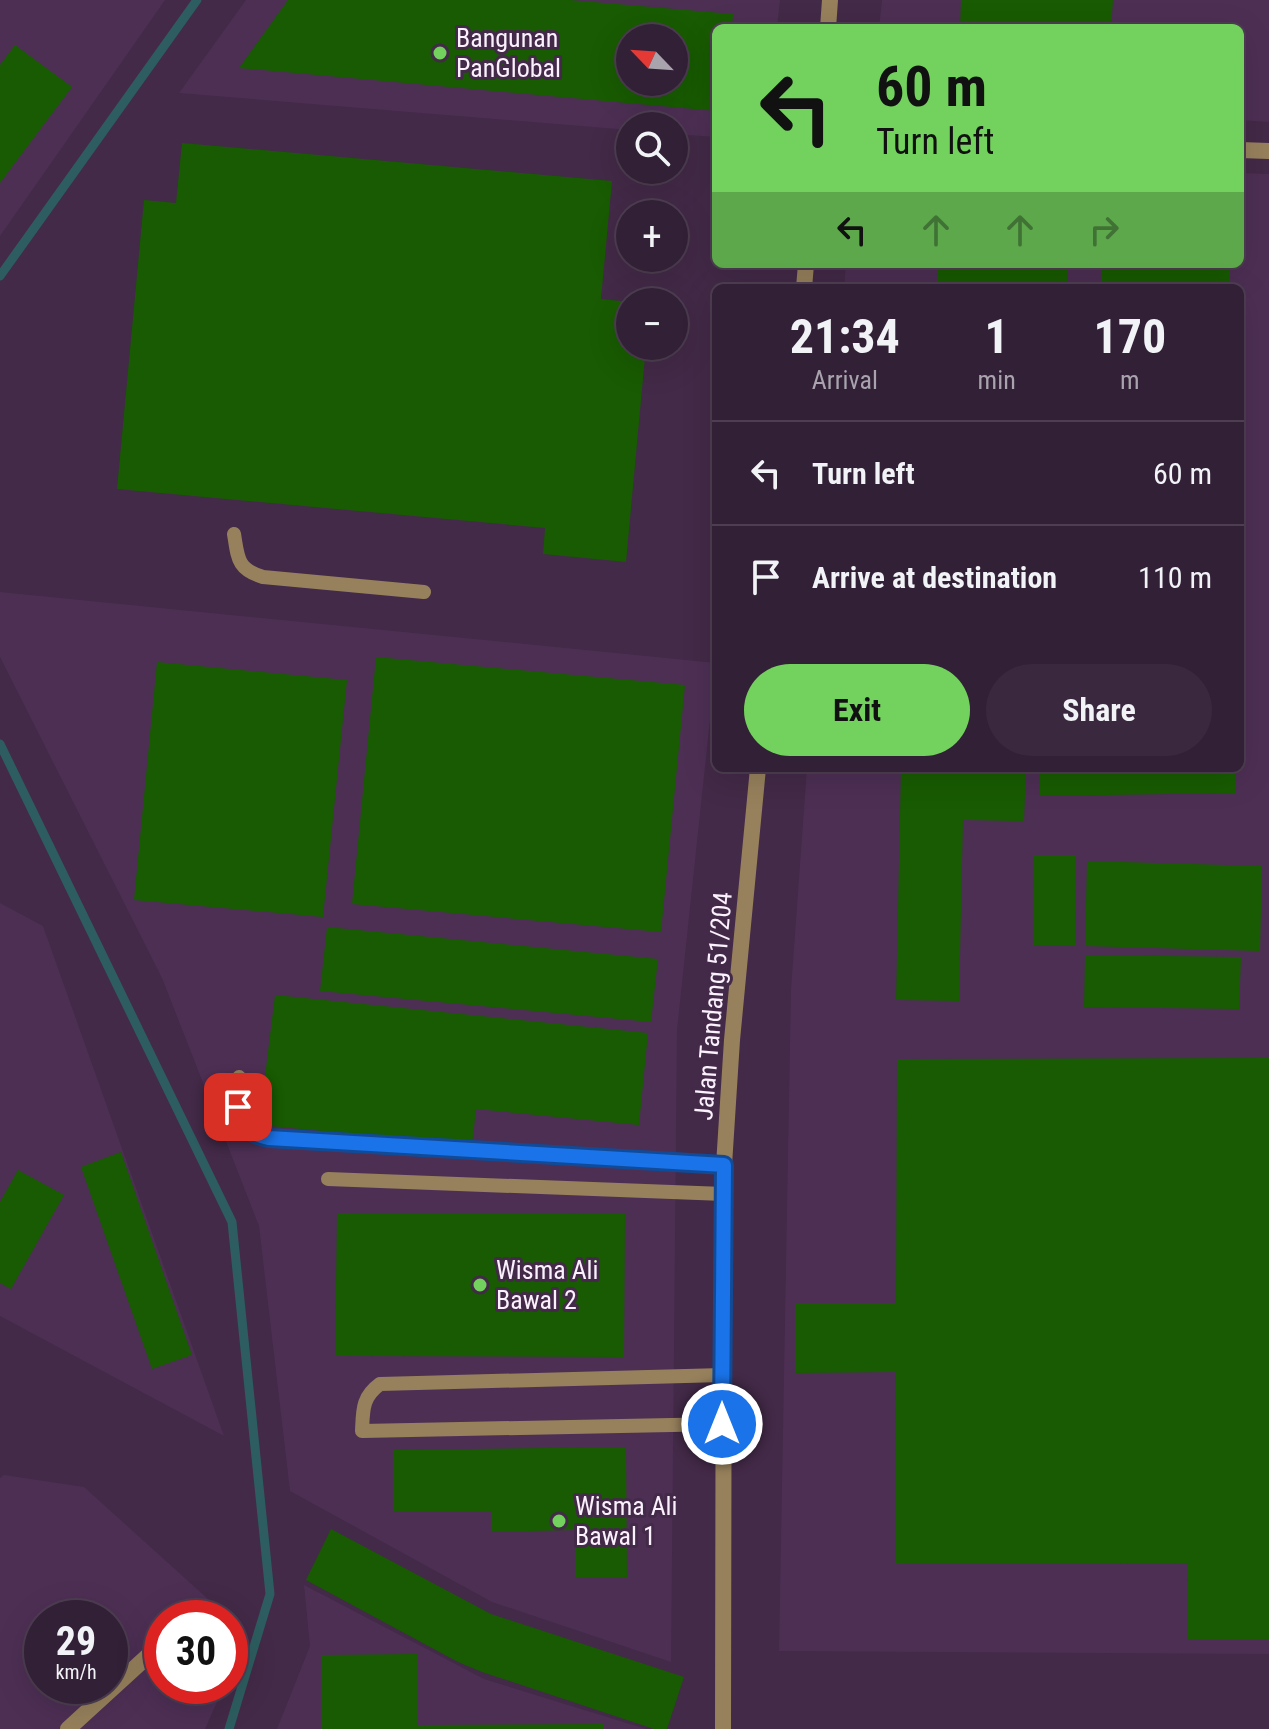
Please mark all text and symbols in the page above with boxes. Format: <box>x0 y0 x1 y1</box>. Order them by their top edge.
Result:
place label: Bangunan PanGlobal <box>456 23 561 83</box>
north arrow <box>616 24 688 96</box>
map controls <box>616 24 688 360</box>
marker: Bangunan PanGlobal <box>431 44 449 62</box>
text: 60 m <box>876 54 987 120</box>
icon: left <box>744 56 848 160</box>
button: search <box>616 112 688 184</box>
text: Turn left <box>876 121 994 163</box>
button: + <box>616 200 688 272</box>
icon: left <box>830 208 874 252</box>
icon: ahead <box>914 208 958 252</box>
icon: ahead <box>998 208 1042 252</box>
icon: right <box>1082 208 1126 252</box>
button: − <box>616 288 688 360</box>
text: 21:34 <box>790 308 900 365</box>
text: 1 <box>985 308 1009 365</box>
text: 170 <box>1093 308 1166 365</box>
text: Arrival <box>812 365 878 395</box>
text: min <box>978 365 1016 395</box>
text: m <box>1120 365 1140 395</box>
icon: left <box>744 451 788 495</box>
text: Turn left <box>812 456 915 491</box>
text: 60 m <box>1153 456 1212 491</box>
icon: arrive <box>744 555 788 599</box>
text: Arrive at destination <box>812 560 1057 595</box>
text: 110 m <box>1138 560 1212 595</box>
button: Exit <box>744 664 970 756</box>
button: Share <box>986 664 1212 756</box>
street label: Jalan Tandang 51/204 <box>688 890 738 1121</box>
pin <box>204 1073 272 1141</box>
icon: arrive <box>216 1085 260 1129</box>
place label: Wisma Ali Bawal 2 <box>496 1255 599 1315</box>
marker: Wisma Ali Bawal 2 <box>471 1276 489 1294</box>
position arrow <box>680 1382 764 1466</box>
place label: Wisma Ali Bawal 1 <box>575 1491 678 1551</box>
marker: Wisma Ali Bawal 1 <box>550 1512 568 1530</box>
speed limit sign: 30 <box>144 1600 248 1704</box>
text: 29 <box>56 1618 96 1665</box>
text: km/h <box>55 1660 97 1684</box>

